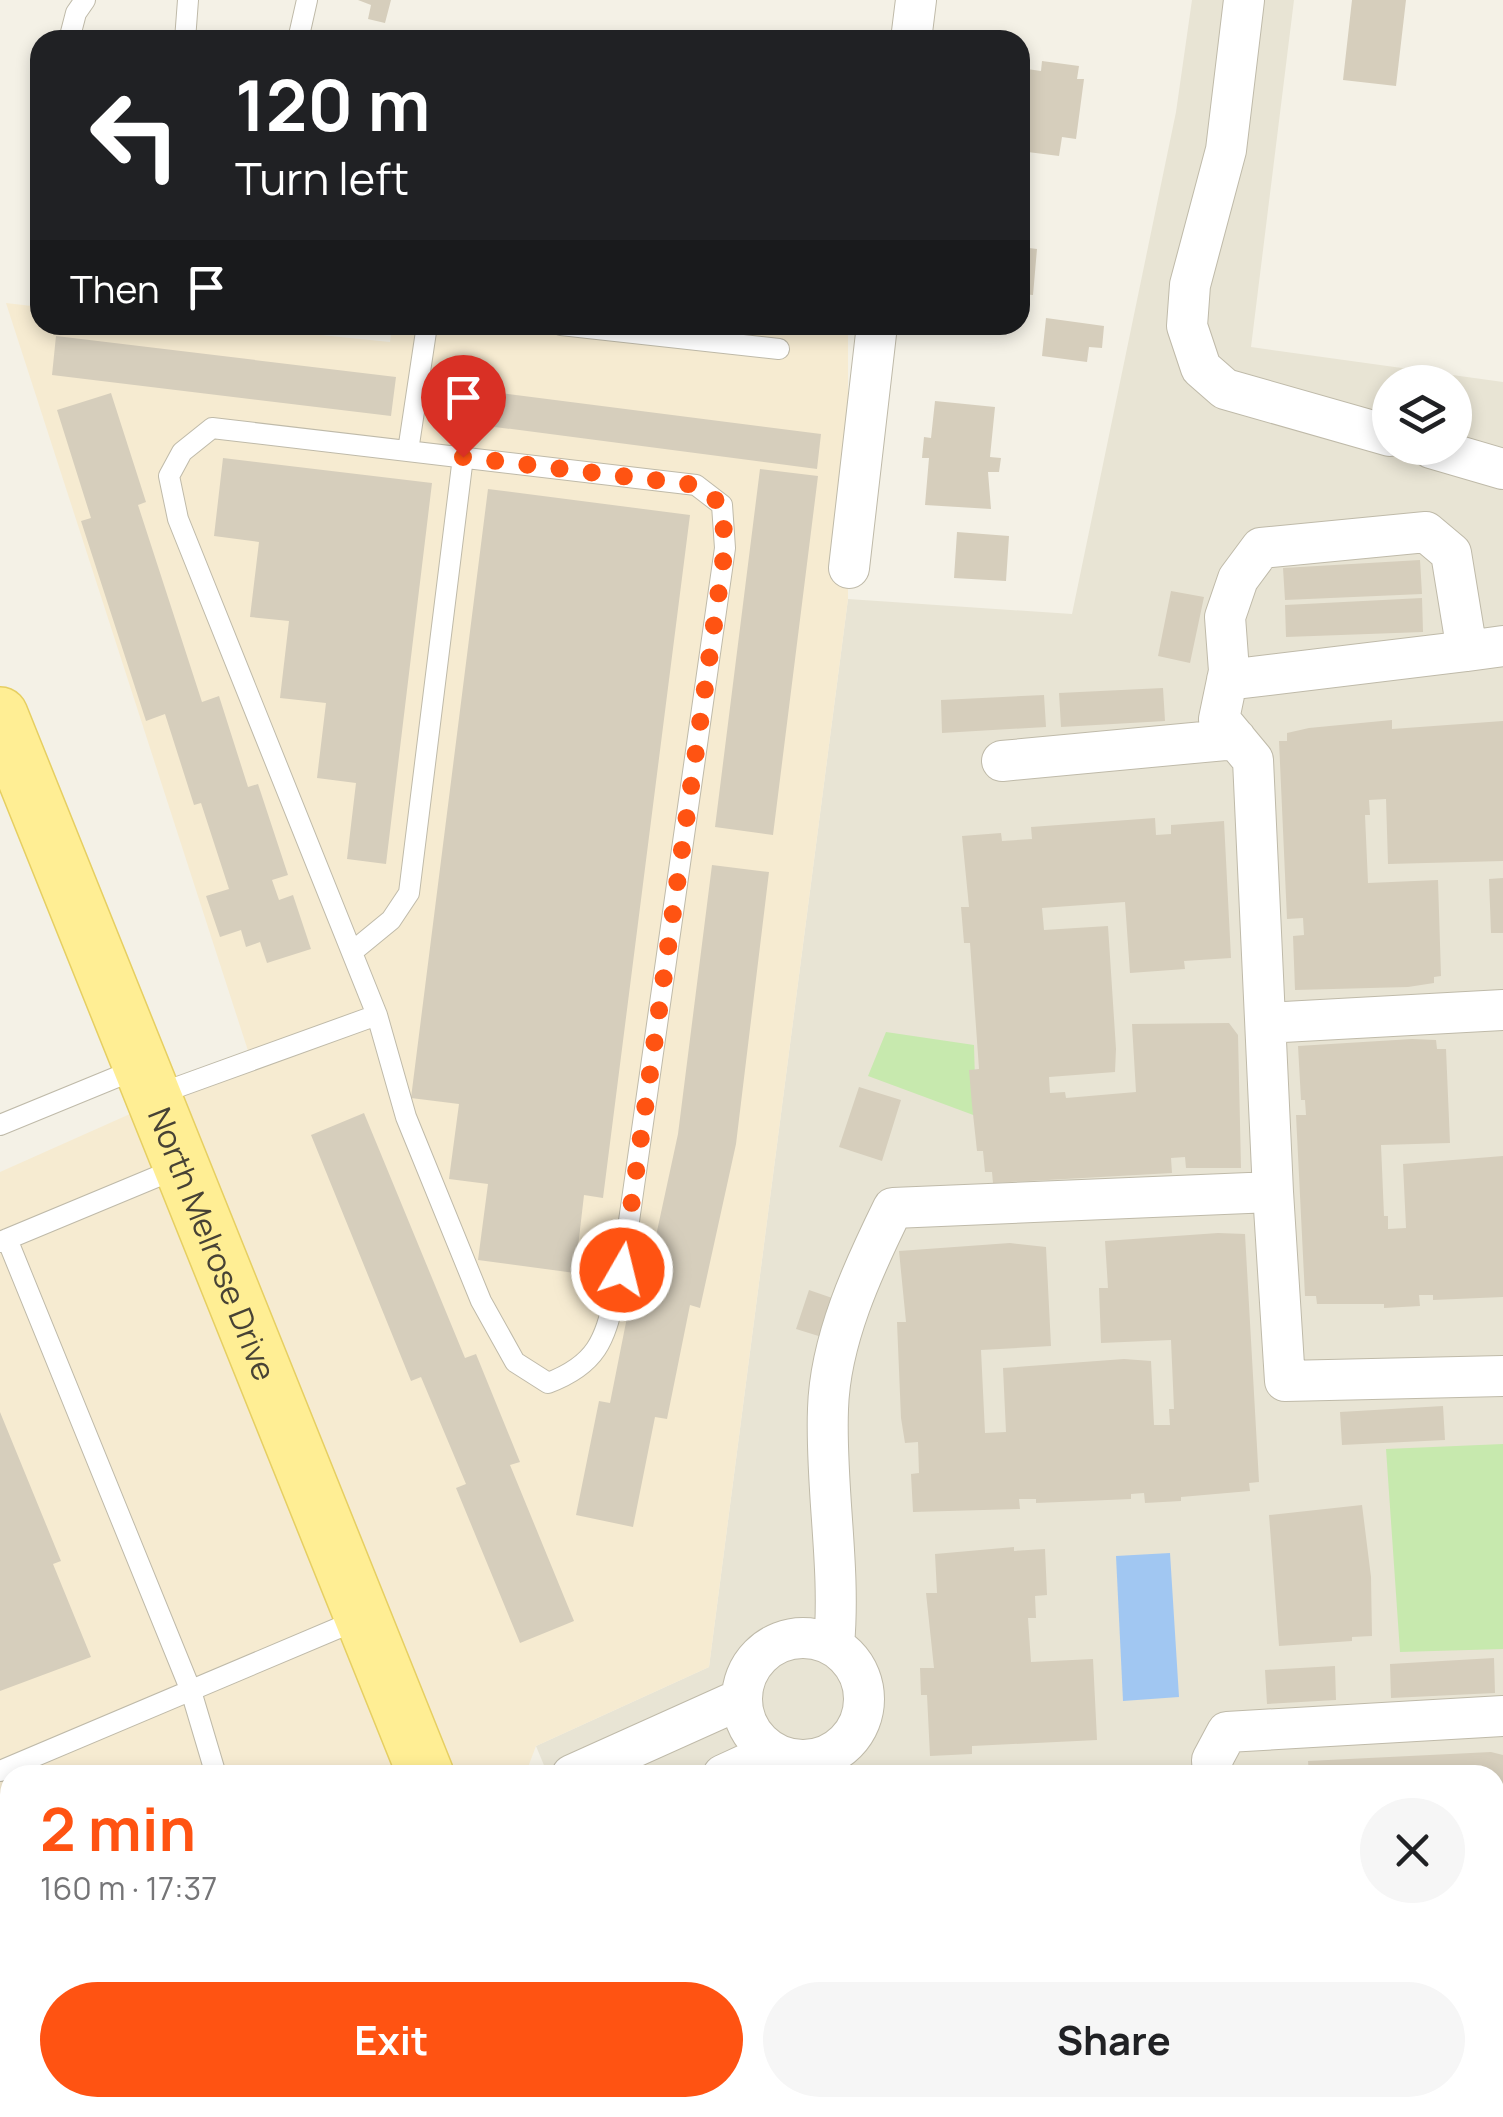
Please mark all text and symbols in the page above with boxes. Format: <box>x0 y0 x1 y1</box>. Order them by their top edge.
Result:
text: 120 m <box>235 56 430 152</box>
icon: left <box>70 70 200 200</box>
text: Turn left <box>235 147 409 209</box>
icon: arrive <box>179 260 234 315</box>
text: Then <box>70 262 159 314</box>
pin <box>421 355 506 458</box>
map controls <box>1372 365 1472 465</box>
button: layers <box>1372 365 1472 465</box>
icon: arrive <box>436 370 491 425</box>
street label: North Melrose Drive <box>138 1101 287 1387</box>
position arrow <box>570 1218 674 1322</box>
text: 2 min <box>40 1787 196 1869</box>
button: close <box>1360 1798 1465 1903</box>
text: 160 m · 17:37 <box>40 1866 217 1910</box>
button: Exit <box>40 1982 743 2097</box>
button: Share <box>763 1982 1465 2097</box>

